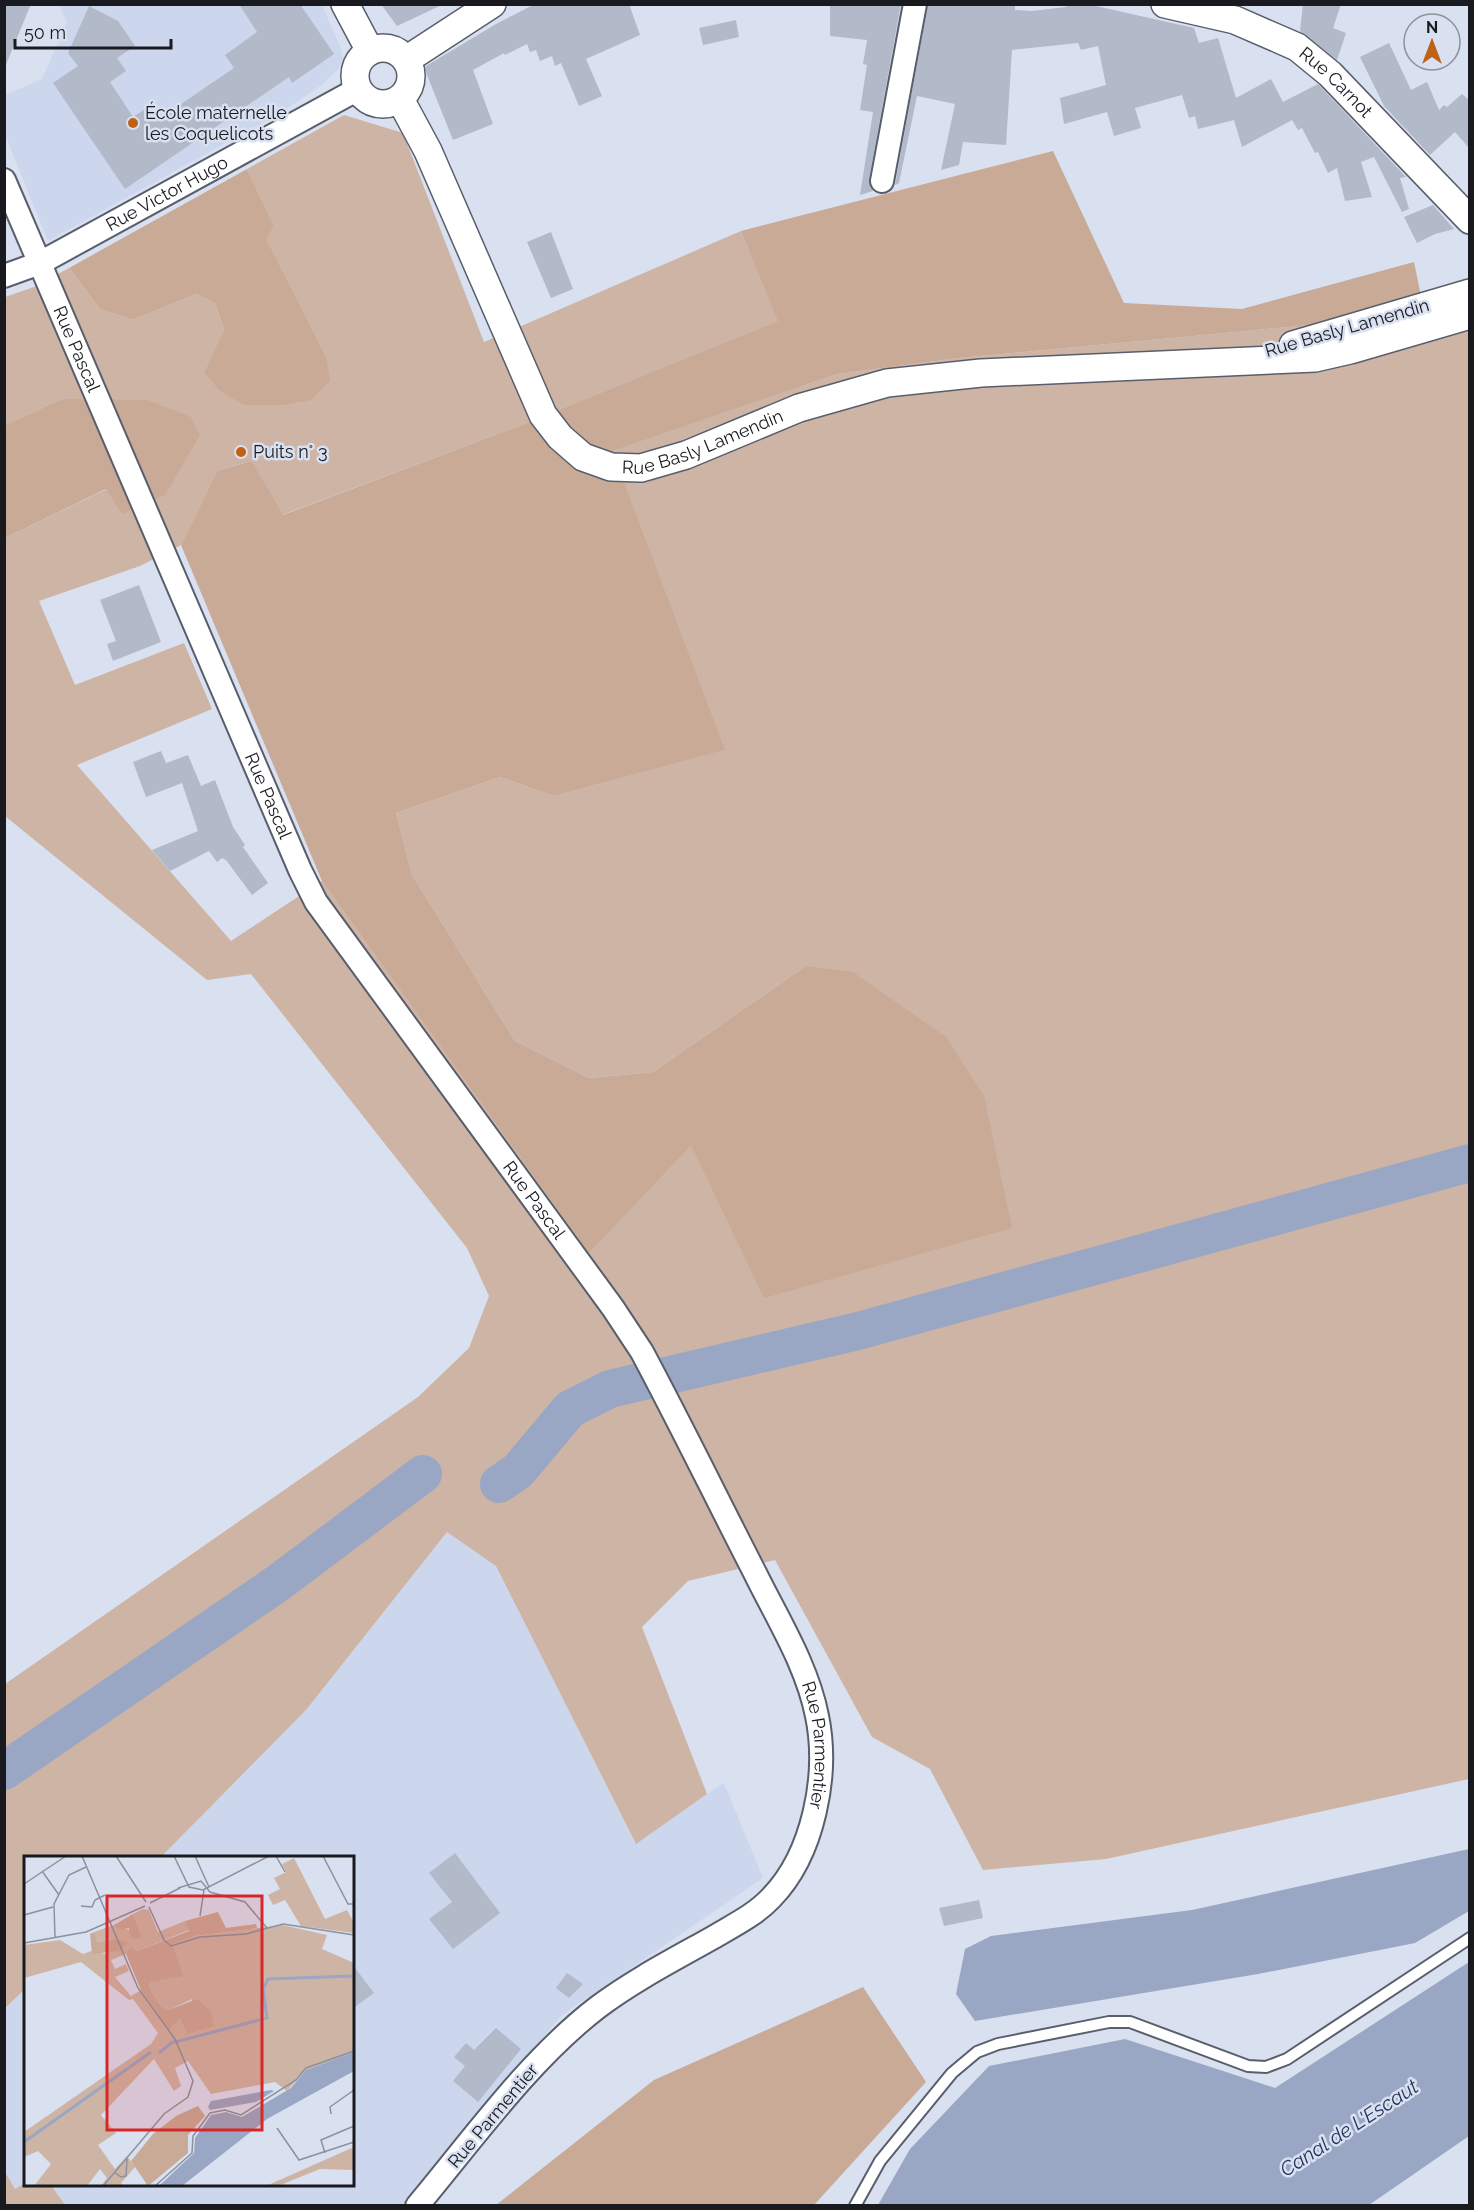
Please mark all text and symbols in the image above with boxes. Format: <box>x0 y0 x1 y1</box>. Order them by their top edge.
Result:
scale bar <box>15 12 171 50</box>
north arrow <box>1402 12 1462 72</box>
text: N <box>1426 18 1438 37</box>
text: 50 m <box>24 22 66 43</box>
street label: Rue Carnot <box>1295 42 1377 122</box>
place label: École maternelle les Coquelicots <box>145 101 287 144</box>
marker: École maternelle les Coquelicots <box>126 116 140 130</box>
street label: Rue Victor Hugo <box>102 151 232 235</box>
street label: Rue Basly Lamendin <box>1262 294 1431 361</box>
street label: Rue Pascal <box>49 303 105 395</box>
street label: Rue Basly Lamendin <box>622 405 786 478</box>
place label: Puits n° 3 <box>253 441 328 462</box>
marker: Puits n° 3 <box>234 445 248 459</box>
street label: Rue Pascal <box>241 749 296 842</box>
street label: Rue Pascal <box>499 1157 570 1243</box>
street label: Rue Parmentier <box>798 1678 832 1812</box>
inset map <box>24 1856 354 2186</box>
street label: Rue Parmentier <box>443 2059 543 2172</box>
water label: Canal de L'Escaut <box>1275 2074 1423 2182</box>

